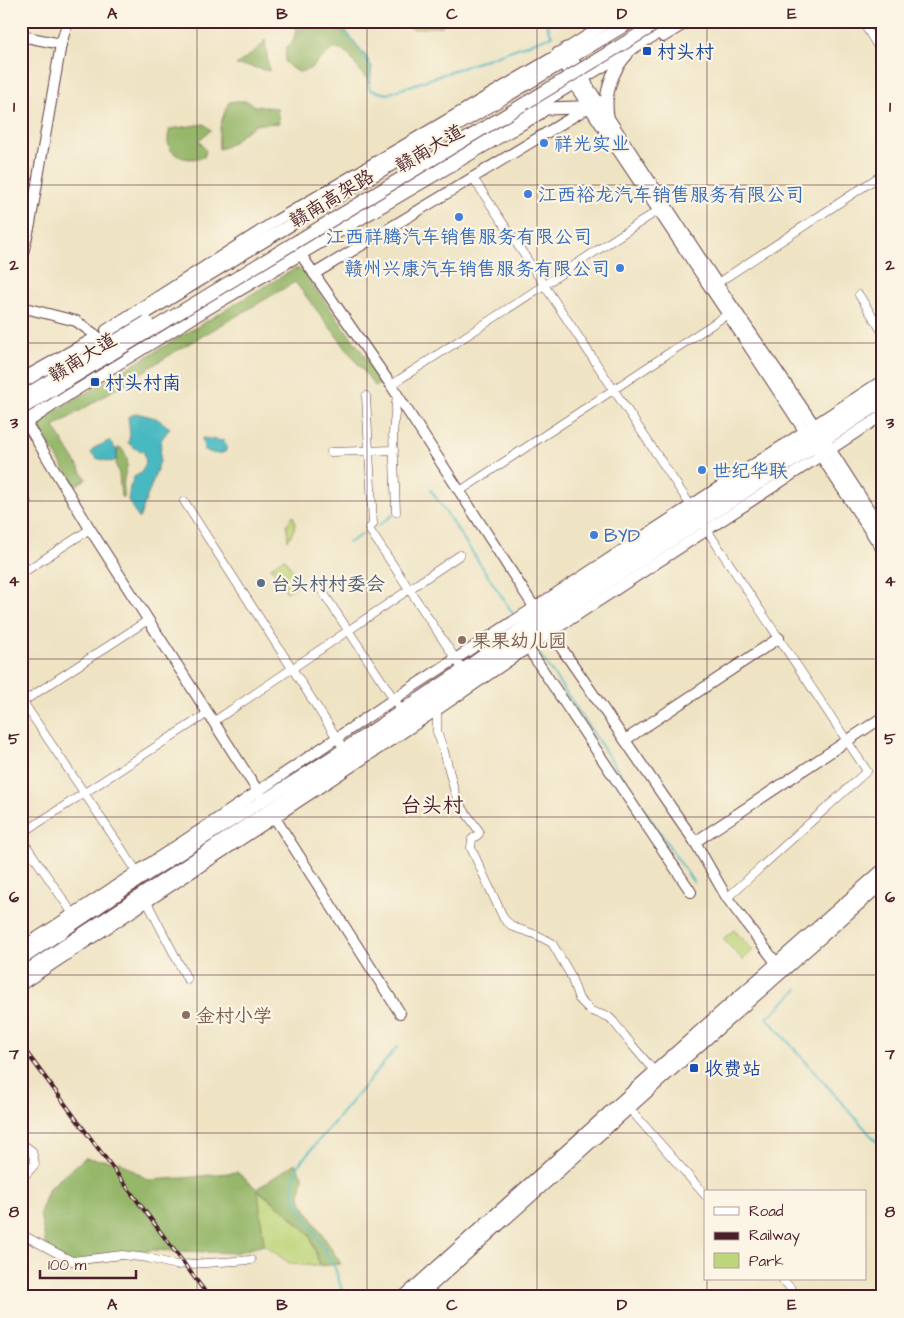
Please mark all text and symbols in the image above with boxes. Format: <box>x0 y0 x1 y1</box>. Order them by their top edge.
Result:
text: A <box>107 3 118 25</box>
text: B <box>276 3 288 25</box>
text: C <box>446 3 458 25</box>
text: D <box>617 3 628 25</box>
text: E <box>787 3 797 25</box>
place label: 村头村 <box>657 39 714 66</box>
marker: 村头村 <box>641 45 653 57</box>
text: 1 <box>13 96 16 118</box>
text: 1 <box>889 96 892 118</box>
street label: 赣南大道 <box>390 118 469 180</box>
place label: 祥光实业 <box>554 131 630 158</box>
marker: 祥光实业 <box>538 137 550 149</box>
street label: 赣南高架路 <box>284 163 379 235</box>
place label: 江西裕龙汽车销售服务有限公司 <box>538 182 804 209</box>
marker: 江西裕龙汽车销售服务有限公司 <box>522 188 534 200</box>
marker: 江西祥腾汽车销售服务有限公司 <box>453 211 465 223</box>
place label: 江西祥腾汽车销售服务有限公司 <box>326 224 592 251</box>
text: 2 <box>8 254 19 276</box>
text: 2 <box>884 254 895 276</box>
place label: 赣州兴康汽车销售服务有限公司 <box>344 256 610 283</box>
marker: 赣州兴康汽车销售服务有限公司 <box>614 262 626 274</box>
street label: 赣南大道 <box>43 327 122 390</box>
place label: 村头村南 <box>105 370 181 397</box>
marker: 村头村南 <box>89 376 101 388</box>
text: 3 <box>9 412 19 434</box>
text: 3 <box>885 412 895 434</box>
place label: 世纪华联 <box>712 458 788 485</box>
marker: 世纪华联 <box>696 464 708 476</box>
place label: BYD <box>604 523 640 550</box>
marker: BYD <box>588 529 600 541</box>
text: 4 <box>9 570 20 592</box>
text: 4 <box>885 570 896 592</box>
place label: 台头村村委会 <box>271 571 385 598</box>
marker: 台头村村委会 <box>255 577 267 589</box>
place label: 果果幼儿园 <box>472 628 567 655</box>
marker: 果果幼儿园 <box>456 634 468 646</box>
text: 5 <box>8 728 20 750</box>
text: 5 <box>884 728 896 750</box>
district label: 台头村 <box>401 791 464 820</box>
text: 6 <box>9 886 19 908</box>
text: 6 <box>885 886 895 908</box>
place label: 金村小学 <box>196 1003 272 1030</box>
marker: 金村小学 <box>180 1009 192 1021</box>
text: 7 <box>8 1043 19 1065</box>
text: 7 <box>884 1043 895 1065</box>
place label: 收费站 <box>704 1056 761 1083</box>
marker: 收费站 <box>688 1062 700 1074</box>
legend <box>704 1190 866 1280</box>
text: 8 <box>9 1201 20 1223</box>
text: Road <box>749 1201 784 1222</box>
text: 8 <box>885 1201 896 1223</box>
text: Railway <box>749 1225 800 1247</box>
scale bar <box>40 1248 136 1280</box>
text: Park <box>749 1251 784 1272</box>
text: 100 m <box>48 1255 87 1276</box>
text: A <box>107 1294 118 1316</box>
text: B <box>276 1294 288 1316</box>
text: C <box>446 1294 458 1316</box>
text: D <box>617 1294 628 1316</box>
text: E <box>787 1294 797 1316</box>

